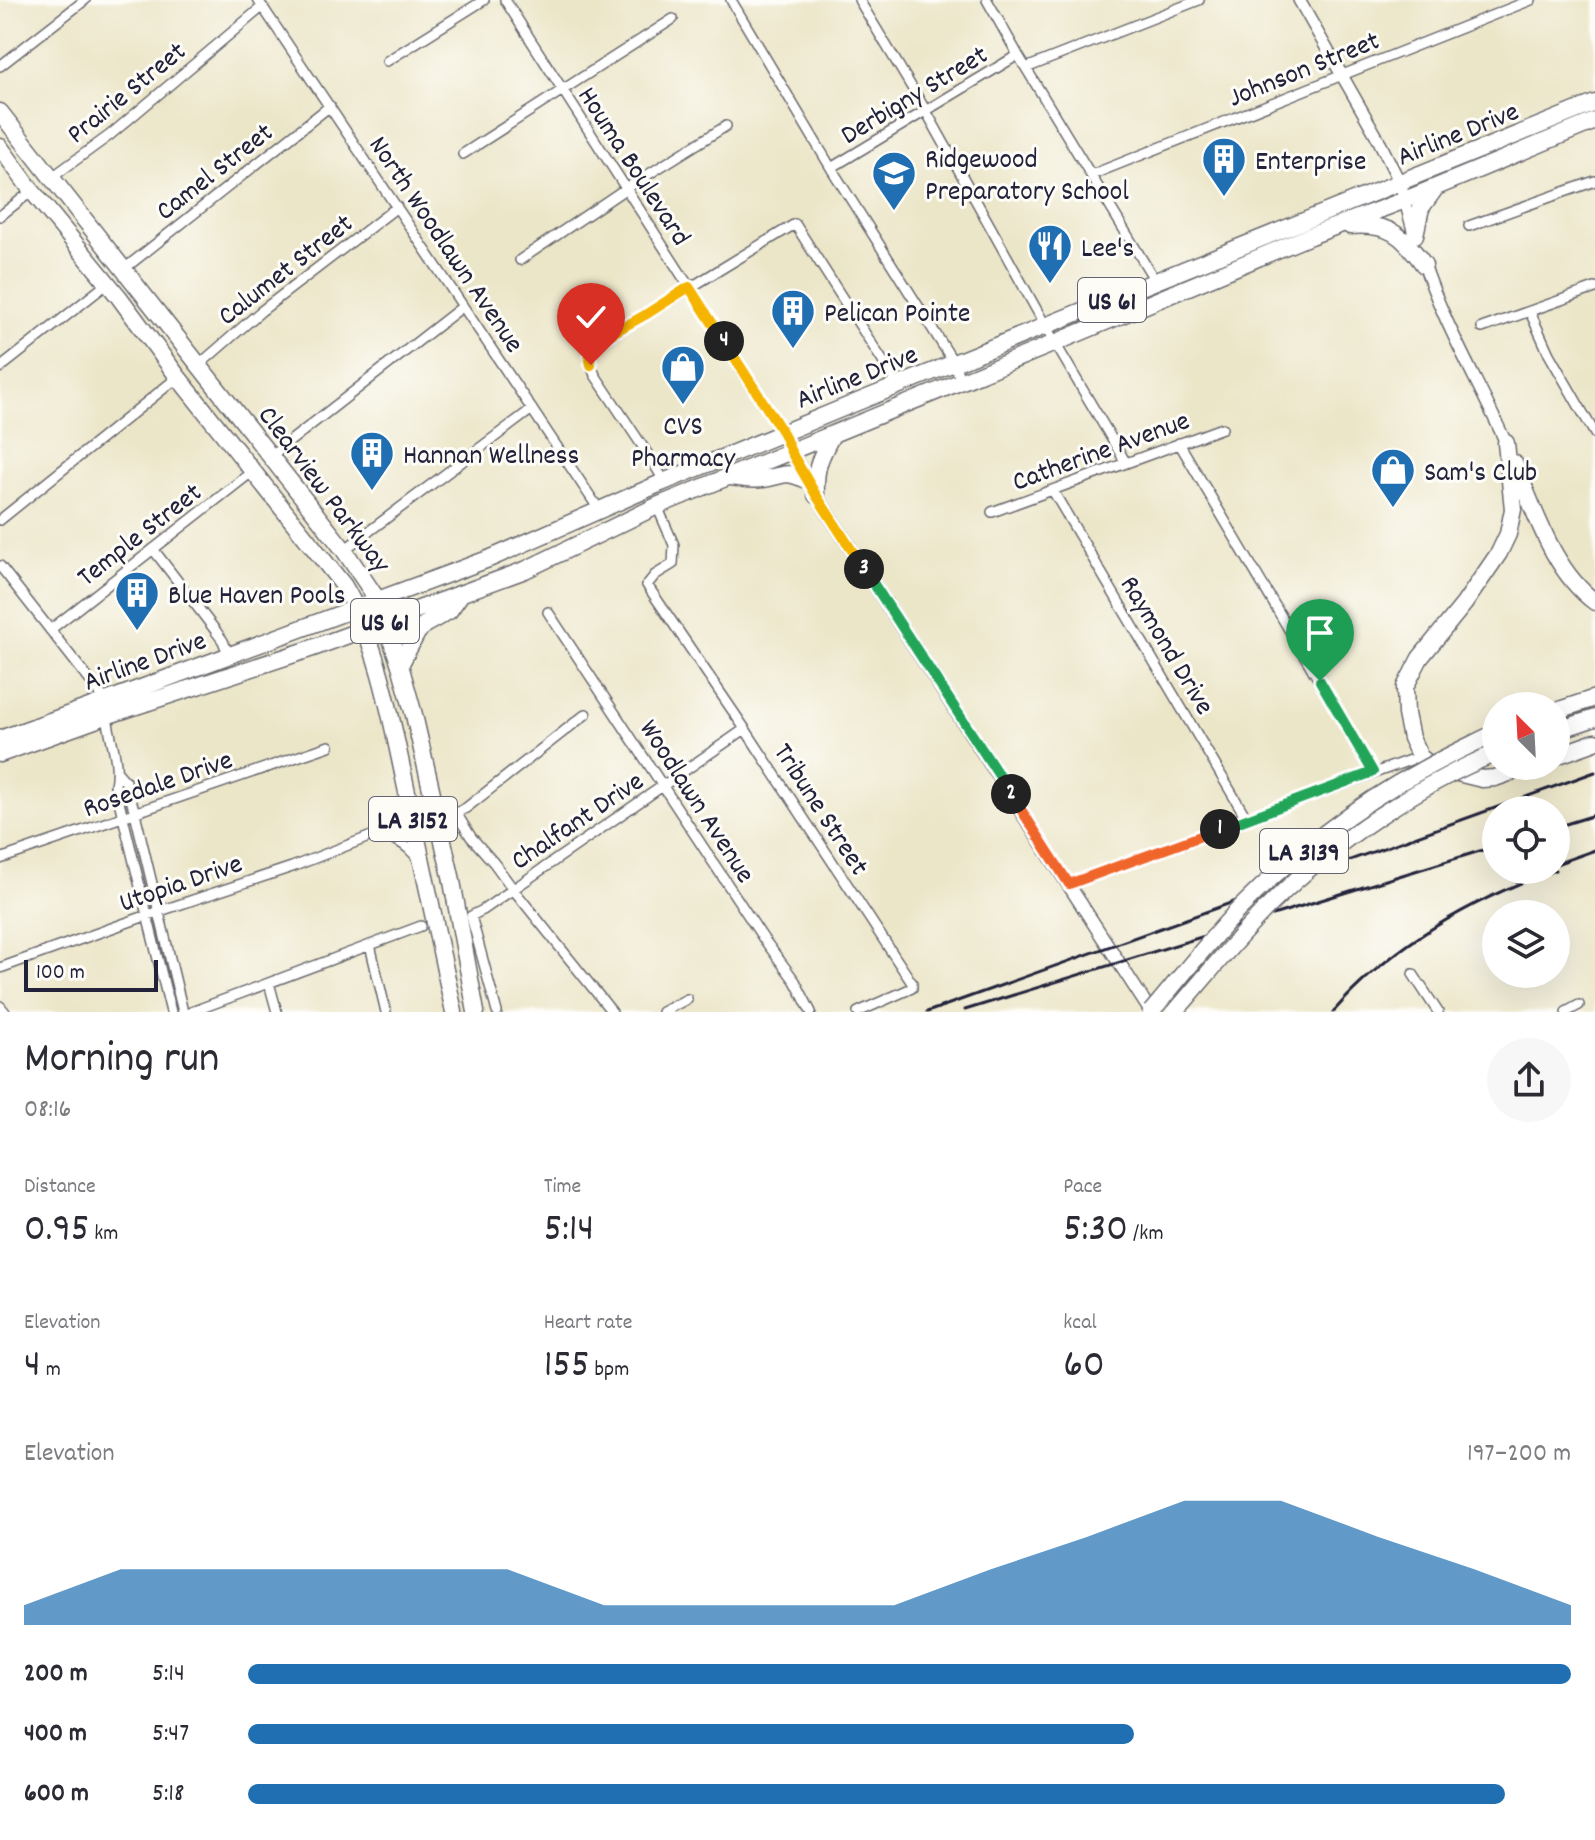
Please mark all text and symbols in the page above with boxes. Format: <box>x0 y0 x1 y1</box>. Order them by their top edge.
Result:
street label: Johnson Street <box>1223 23 1387 120</box>
street label: Prairie Street <box>60 34 197 156</box>
street label: Derbigny Street <box>834 38 997 157</box>
street label: Houma Boulevard <box>565 80 698 255</box>
street label: Airline Drive <box>1392 94 1526 179</box>
street label: Camel Street <box>149 115 283 233</box>
street label: North Woodlawn Avenue <box>356 129 532 362</box>
building icon: Enterprise <box>1200 135 1248 198</box>
place label: Ridgewood Preparatory School <box>925 142 1129 214</box>
place label: Enterprise <box>1255 144 1366 184</box>
school or university icon: Ridgewood Preparatory School <box>870 149 918 212</box>
street label: Calumet Street <box>211 206 363 338</box>
restaurant icon: Lee's <box>1026 222 1074 285</box>
place label: Lee's <box>1081 231 1134 271</box>
road number: US 61 <box>1078 278 1146 322</box>
pin <box>557 283 625 365</box>
building icon: Pelican Pointe <box>769 287 817 350</box>
icon: check <box>569 295 613 339</box>
place label: Pelican Pointe <box>824 296 970 336</box>
pin: 4 <box>704 321 744 361</box>
text: 4 <box>719 325 729 356</box>
street label: Airline Drive <box>791 337 925 422</box>
shop icon: CVS Pharmacy <box>659 343 707 406</box>
street label: Clearview Parkway <box>246 399 399 583</box>
street label: Catherine Avenue <box>1007 403 1196 504</box>
place label: CVS Pharmacy <box>631 409 736 481</box>
building icon: Hannan Wellness <box>348 429 396 492</box>
place label: Hannan Wellness <box>403 438 579 478</box>
shop icon: Sam's Club <box>1369 446 1417 509</box>
place label: Sam's Club <box>1424 455 1537 495</box>
street label: Temple Street <box>70 475 212 599</box>
pin: 3 <box>844 549 884 589</box>
text: 3 <box>859 553 869 584</box>
building icon: Blue Haven Pools <box>113 569 161 632</box>
street label: Raymond Drive <box>1107 569 1222 724</box>
place label: Blue Haven Pools <box>168 578 346 618</box>
road number: US 61 <box>351 599 419 643</box>
pin <box>1286 599 1354 681</box>
icon: arrive <box>1298 611 1342 655</box>
street label: Airline Drive <box>79 623 213 704</box>
north arrow <box>1482 692 1570 780</box>
map controls <box>1482 692 1570 988</box>
street label: Woodlawn Avenue <box>627 713 763 892</box>
street label: Tribune Street <box>761 737 877 885</box>
street label: Rosedale Drive <box>78 742 239 831</box>
street label: Chalfant Drive <box>504 764 653 883</box>
pin: 2 <box>991 774 1031 814</box>
text: 2 <box>1006 778 1016 809</box>
button: locate <box>1482 796 1570 884</box>
road number: LA 3152 <box>369 797 457 841</box>
pin: 1 <box>1200 809 1240 849</box>
text: 1 <box>1218 813 1222 844</box>
road number: LA 3139 <box>1260 829 1348 873</box>
street label: Utopia Drive <box>115 846 249 925</box>
button: layers <box>1482 900 1570 988</box>
scale bar <box>24 956 158 992</box>
text: 100 m <box>36 958 85 989</box>
text: Morning run <box>24 1030 219 1093</box>
button: share <box>1487 1038 1571 1122</box>
text: 08:16 <box>24 1092 71 1129</box>
text: Distance <box>24 1172 96 1203</box>
text: Time <box>544 1172 581 1203</box>
text: Pace <box>1063 1172 1102 1203</box>
text: 0.95 <box>24 1203 89 1260</box>
text: 5:14 <box>544 1203 594 1260</box>
text: 5:30 <box>1063 1203 1128 1260</box>
text: km <box>89 1219 118 1250</box>
text: /km <box>1128 1219 1164 1250</box>
text: Elevation <box>24 1308 101 1339</box>
text: Heart rate <box>544 1308 633 1339</box>
text: kcal <box>1063 1308 1097 1339</box>
text: 4 <box>24 1339 41 1396</box>
text: 155 <box>544 1339 589 1396</box>
text: 60 <box>1063 1339 1105 1396</box>
text: m <box>41 1355 61 1386</box>
text: bpm <box>589 1355 629 1386</box>
text: Elevation <box>24 1436 114 1473</box>
text: 197–200 m <box>1467 1436 1571 1473</box>
text: 200 m <box>24 1656 88 1693</box>
text: 5:14 <box>152 1656 185 1693</box>
text: 400 m <box>24 1716 87 1753</box>
text: 5:47 <box>152 1716 189 1753</box>
text: 600 m <box>24 1776 89 1813</box>
text: 5:18 <box>152 1776 184 1813</box>

